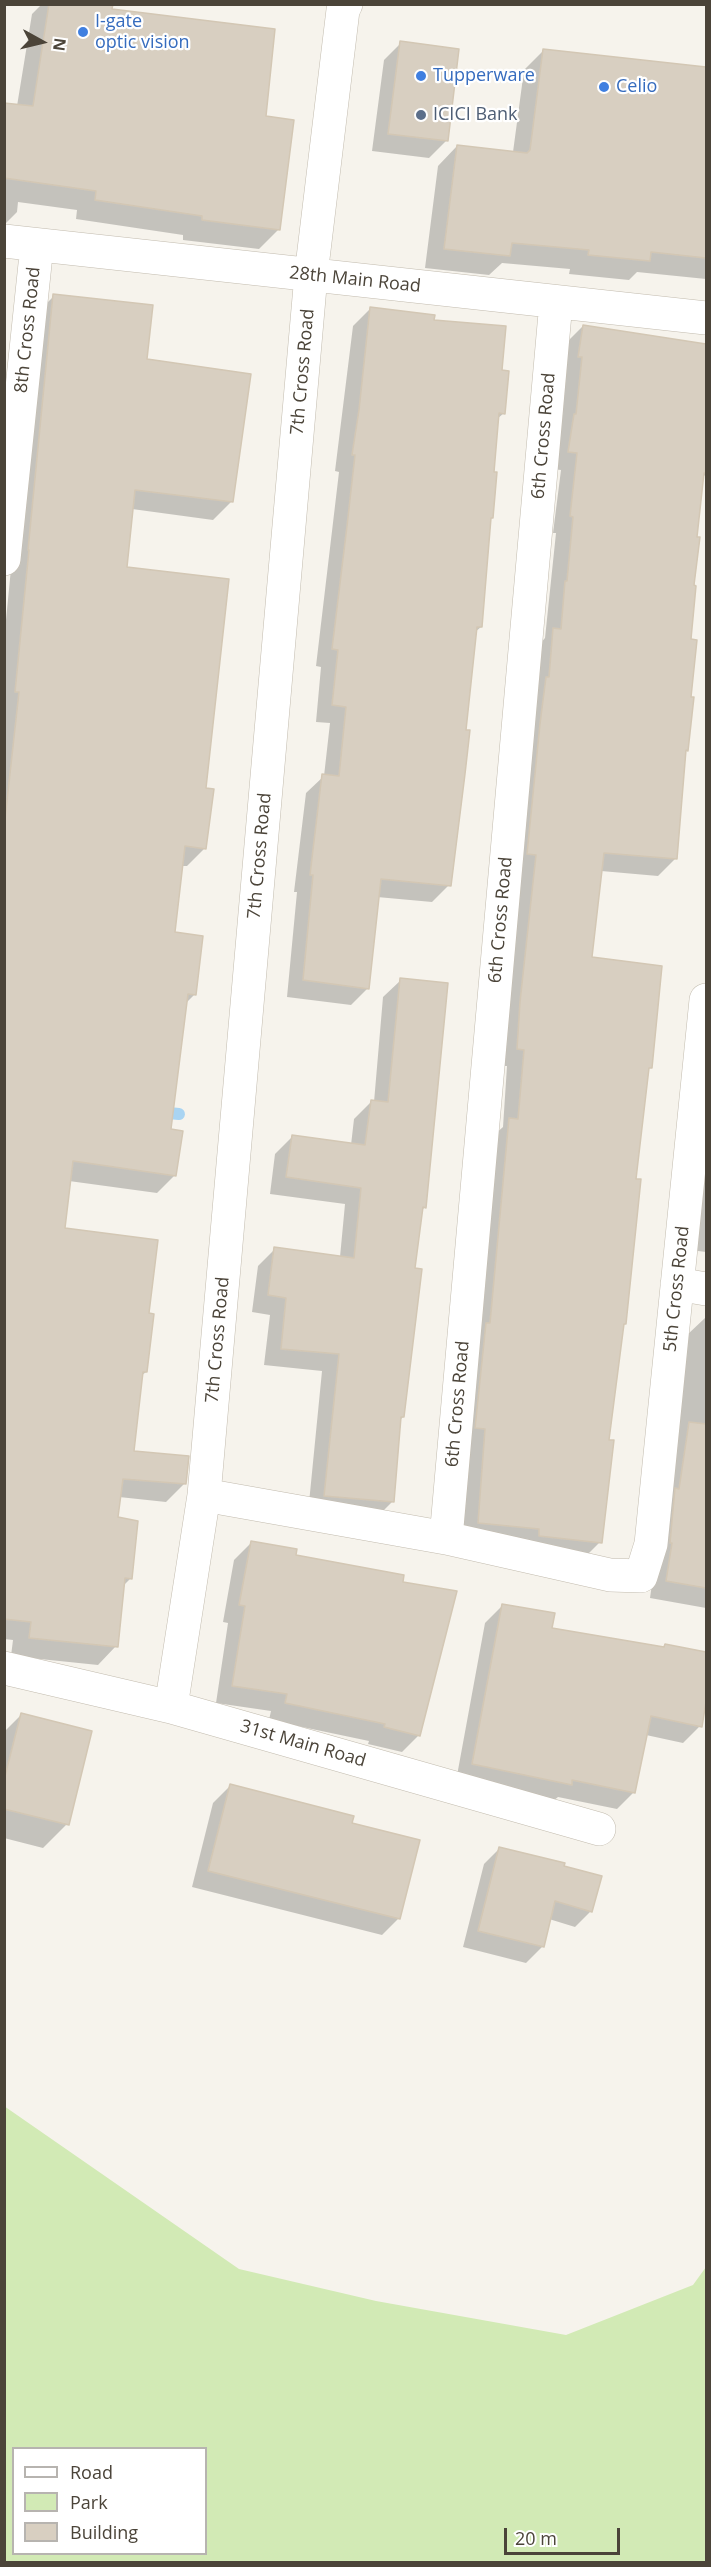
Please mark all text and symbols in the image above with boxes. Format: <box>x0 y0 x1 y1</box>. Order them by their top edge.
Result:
place label: I-gate optic vision <box>95 11 190 54</box>
north arrow <box>12 12 72 72</box>
marker: I-gate optic vision <box>76 25 90 39</box>
text: N <box>48 37 72 52</box>
place label: Tupperware <box>433 65 535 87</box>
marker: Tupperware <box>414 69 428 83</box>
place label: Celio <box>616 76 657 98</box>
marker: Celio <box>597 80 611 94</box>
place label: ICICI Bank <box>433 104 518 126</box>
marker: ICICI Bank <box>414 108 428 122</box>
street label: 28th Main Road <box>288 262 422 298</box>
street label: 8th Cross Road <box>11 266 45 394</box>
street label: 7th Cross Road <box>287 308 319 436</box>
street label: 6th Cross Road <box>528 372 560 500</box>
street label: 7th Cross Road <box>244 792 276 920</box>
street label: 6th Cross Road <box>485 856 517 984</box>
street label: 5th Cross Road <box>660 1225 694 1353</box>
street label: 7th Cross Road <box>202 1276 234 1404</box>
street label: 6th Cross Road <box>442 1340 474 1468</box>
street label: 31st Main Road <box>238 1716 368 1772</box>
legend <box>12 2447 207 2555</box>
text: Road <box>70 2460 113 2484</box>
text: Park <box>70 2490 108 2514</box>
scale bar <box>507 2516 622 2554</box>
text: Building <box>70 2520 138 2544</box>
text: 20 m <box>515 2526 557 2550</box>

